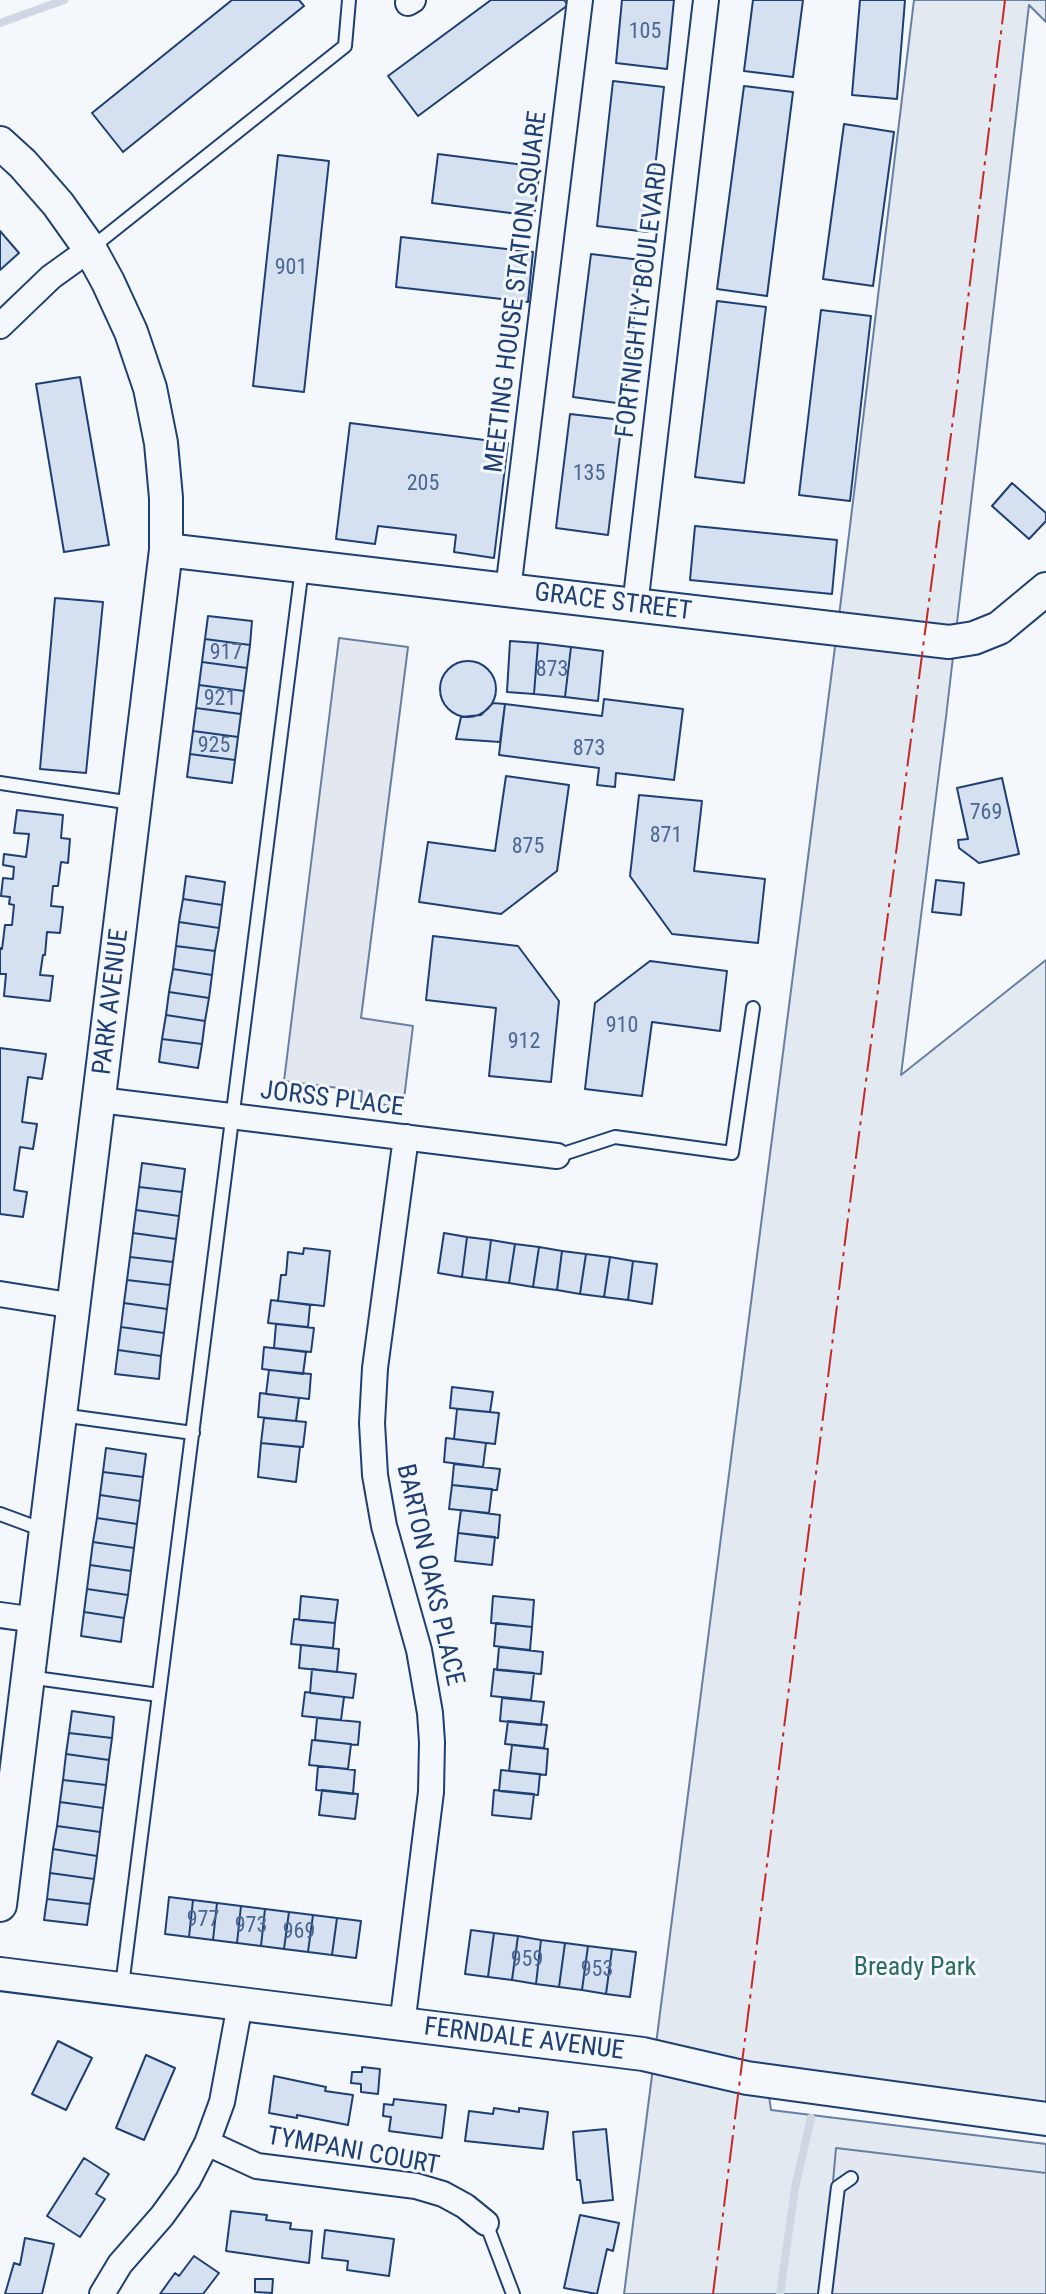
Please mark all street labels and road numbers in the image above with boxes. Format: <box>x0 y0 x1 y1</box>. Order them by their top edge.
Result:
street label: MEETING HOUSE STATION SQUARE <box>479 109 555 475</box>
street label: FORTNIGHTLY BOULEVARD <box>611 160 675 440</box>
street label: GRACE STREET <box>533 578 693 628</box>
street label: PARK AVENUE <box>88 927 136 1077</box>
street label: JORSS PLACE <box>258 1076 406 1124</box>
street label: BARTON OAKS PLACE <box>388 1461 470 1689</box>
street label: FERNDALE AVENUE <box>422 2012 626 2068</box>
street label: TYMPANI COURT <box>264 2121 442 2183</box>

